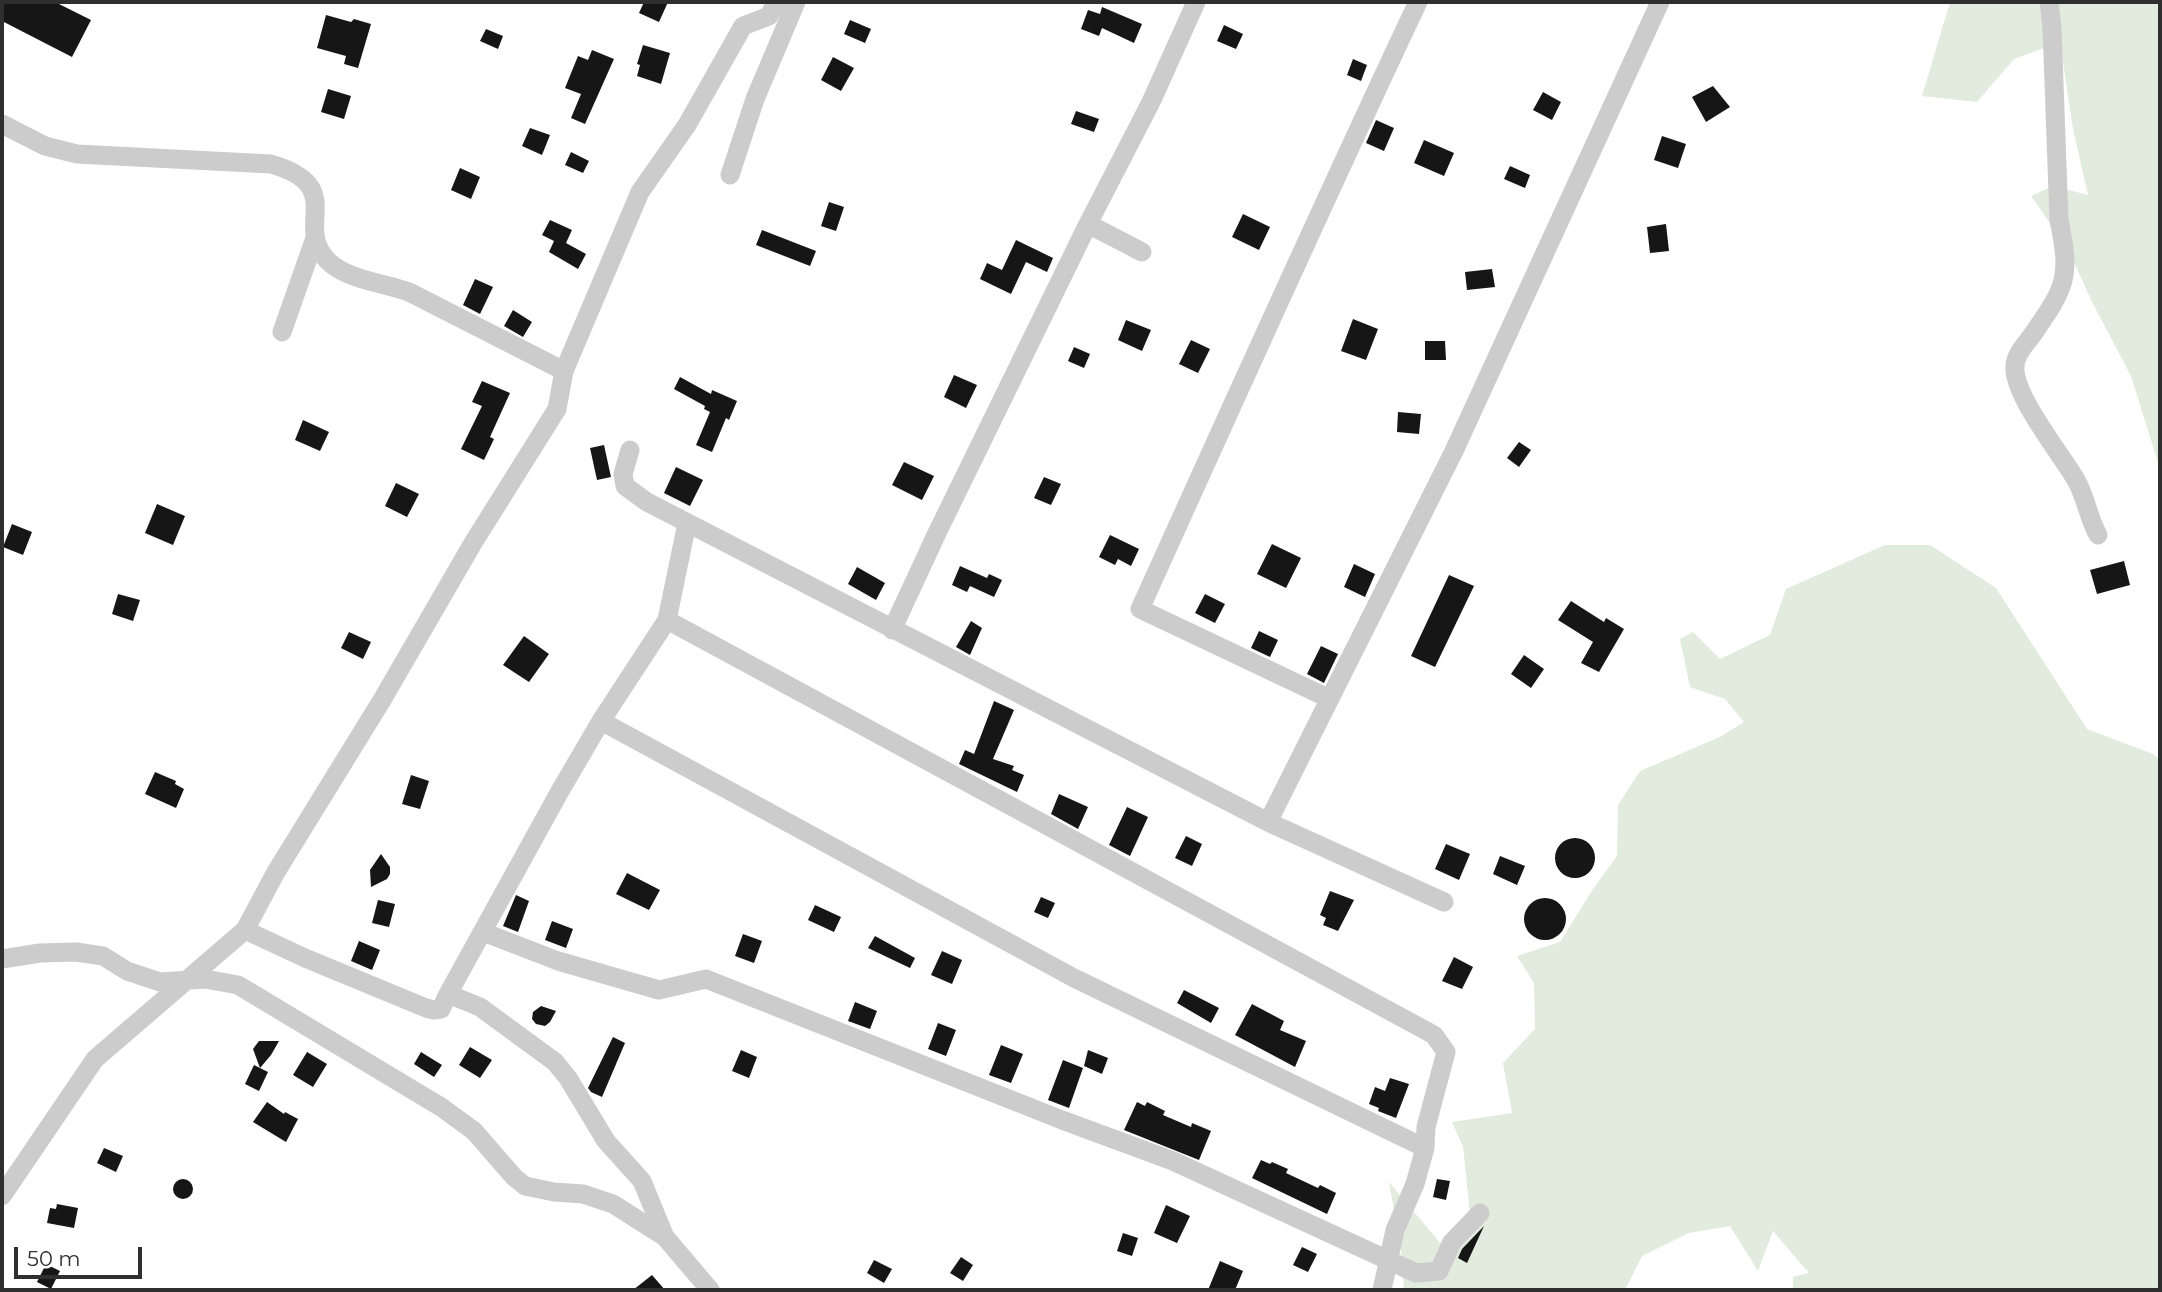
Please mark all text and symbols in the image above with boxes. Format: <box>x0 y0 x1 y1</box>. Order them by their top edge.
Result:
scale bar <box>18 1232 145 1276</box>
text: 50 m <box>27 1246 81 1271</box>

